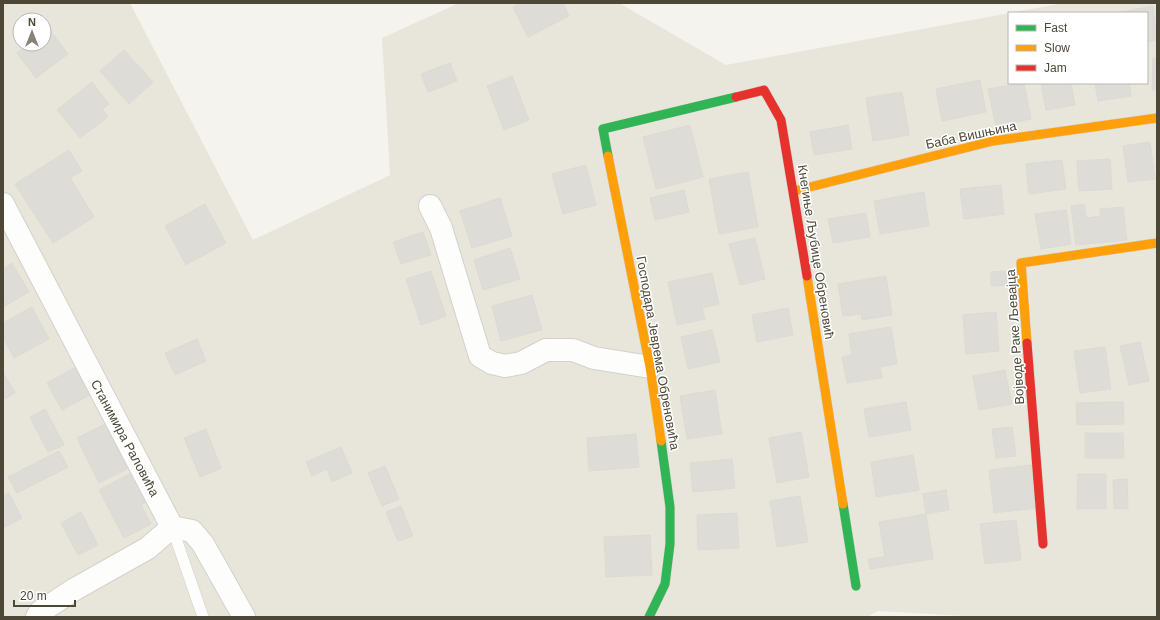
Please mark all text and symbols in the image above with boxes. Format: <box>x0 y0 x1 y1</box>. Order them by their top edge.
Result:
north arrow <box>12 12 52 52</box>
legend <box>1008 12 1148 84</box>
text: N <box>28 16 36 28</box>
text: Fast <box>1044 21 1068 35</box>
text: Slow <box>1044 41 1070 55</box>
text: Jam <box>1044 61 1067 75</box>
street label: Баба Вишњина <box>924 118 1018 152</box>
street label: Кнегиње Љубице Обреновић <box>795 164 837 340</box>
street label: Господара Јеврема Обреновића <box>634 255 683 452</box>
street label: Војводе Раке Љевајца <box>1003 268 1027 405</box>
street label: Станимира Раловића <box>88 377 163 500</box>
scale bar <box>14 582 75 608</box>
text: 20 m <box>20 589 47 603</box>

